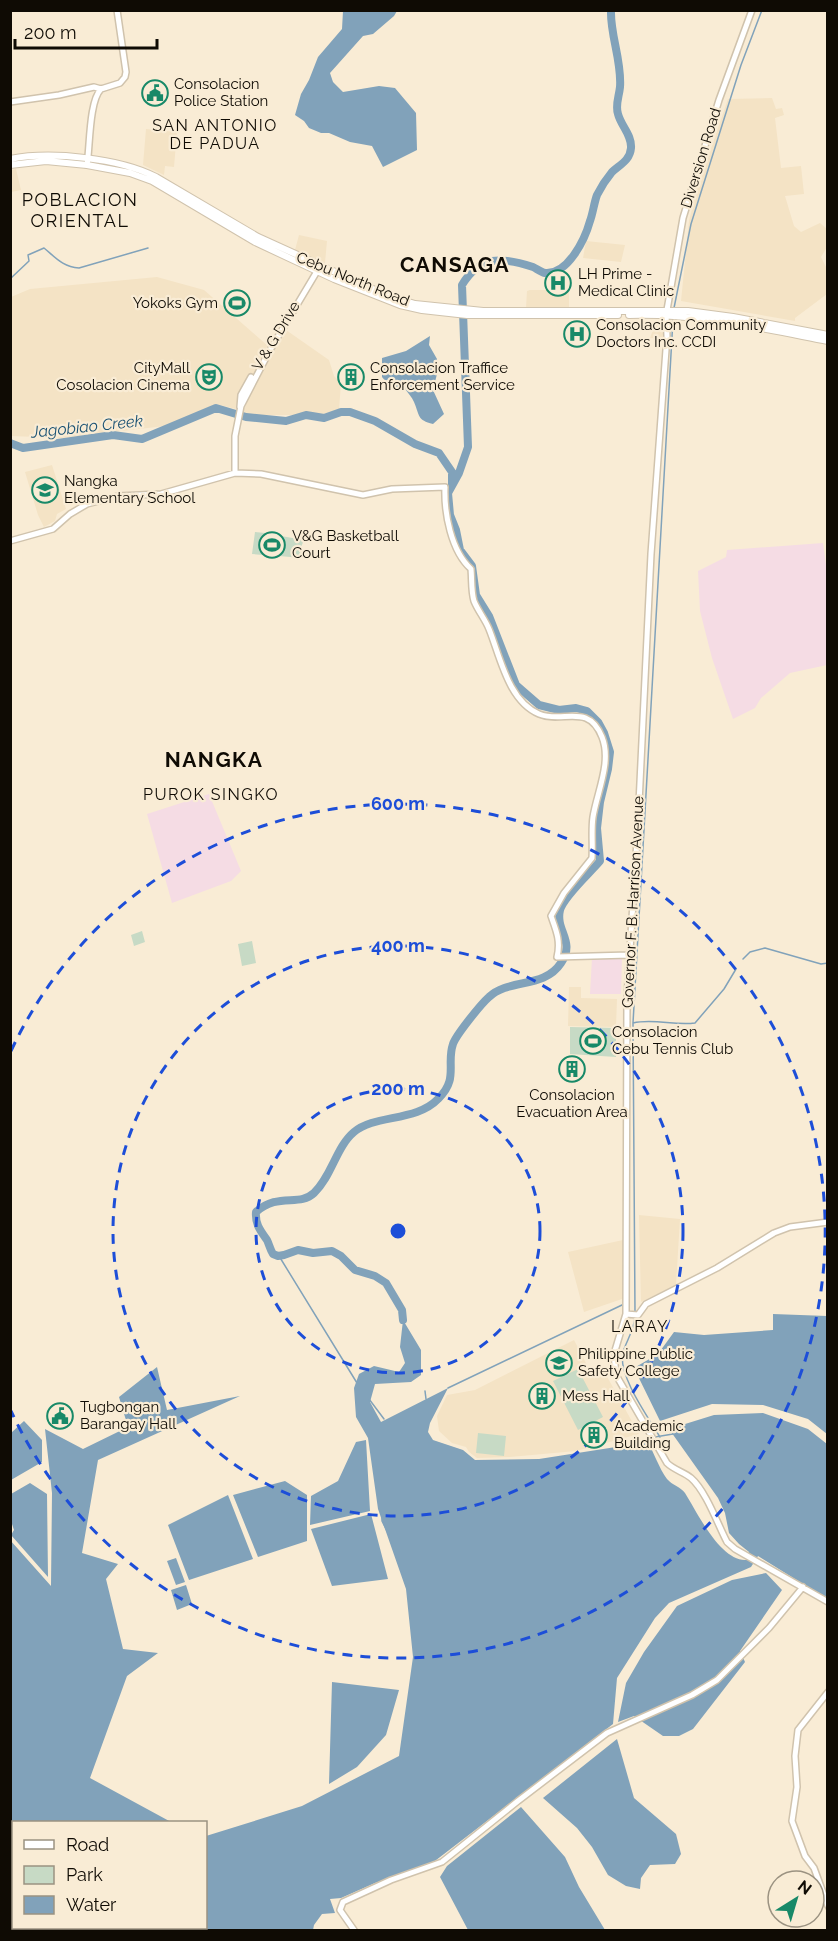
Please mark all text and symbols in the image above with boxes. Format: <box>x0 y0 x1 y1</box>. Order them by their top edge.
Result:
scale bar <box>15 12 158 50</box>
text: 200 m <box>24 22 77 43</box>
place label: Consolacion Police Station <box>174 75 268 110</box>
public building icon: Consolacion Police Station <box>140 78 170 108</box>
street label: Diversion Road <box>677 106 725 210</box>
district label: SAN ANTONIO DE PADUA <box>152 116 278 153</box>
district label: POBLACION ORIENTAL <box>22 189 138 231</box>
street label: Cebu North Road <box>294 248 412 310</box>
district label: CANSAGA <box>400 252 510 277</box>
place label: LH Prime - Medical Clinic <box>578 265 674 300</box>
hospital icon: LH Prime - Medical Clinic <box>543 268 573 298</box>
sports icon: Yokoks Gym <box>222 288 252 318</box>
place label: Yokoks Gym <box>133 294 218 312</box>
street label: V & G Drive <box>248 298 304 374</box>
place label: Consolacion Community Doctors Inc. CCDI <box>596 316 766 351</box>
hospital icon: Consolacion Community Doctors Inc. CCDI <box>562 319 592 349</box>
place label: CityMall Cosolacion Cinema <box>56 359 191 394</box>
place label: Consolacion Traffice Enforcement Service <box>370 359 515 394</box>
theatre icon: CityMall Cosolacion Cinema <box>194 362 224 392</box>
building icon: Consolacion Traffice Enforcement Service <box>336 362 366 392</box>
water label: Jagobiao Creek <box>29 411 144 442</box>
place label: Nangka Elementary School <box>64 472 196 507</box>
school or university icon: Nangka Elementary School <box>30 475 60 505</box>
place label: V&G Basketball Court <box>292 527 400 562</box>
sports icon: V&G Basketball Court <box>257 530 287 560</box>
district label: NANGKA <box>165 747 263 772</box>
district label: PUROK SINGKO <box>143 785 279 804</box>
text: 600 m <box>371 793 425 814</box>
street label: Governor F. B. Harrison Avenue <box>618 795 648 1008</box>
text: 400 m <box>371 935 425 956</box>
place label: Consolacion Cebu Tennis Club <box>612 1023 733 1058</box>
sports icon: Consolacion Cebu Tennis Club <box>578 1026 608 1056</box>
building icon: Consolacion Evacuation Area <box>557 1054 587 1084</box>
text: 200 m <box>371 1078 425 1099</box>
place label: Consolacion Evacuation Area <box>516 1086 628 1121</box>
centre of rings <box>388 1221 408 1241</box>
district label: LARAY <box>611 1317 669 1336</box>
place label: Philippine Public Safety College <box>578 1345 693 1380</box>
school or university icon: Philippine Public Safety College <box>544 1348 574 1378</box>
building icon: Mess Hall <box>527 1381 557 1411</box>
place label: Mess Hall <box>562 1387 630 1405</box>
place label: Tugbongan Barangay Hall <box>80 1398 177 1433</box>
public building icon: Tugbongan Barangay Hall <box>45 1401 75 1431</box>
place label: Academic Building <box>614 1417 684 1452</box>
building icon: Academic Building <box>579 1420 609 1450</box>
legend <box>12 1821 207 1929</box>
text: Road <box>66 1834 109 1855</box>
text: Park <box>66 1864 103 1885</box>
north arrow <box>766 1869 826 1929</box>
text: N <box>794 1876 815 1899</box>
text: Water <box>66 1894 117 1915</box>

